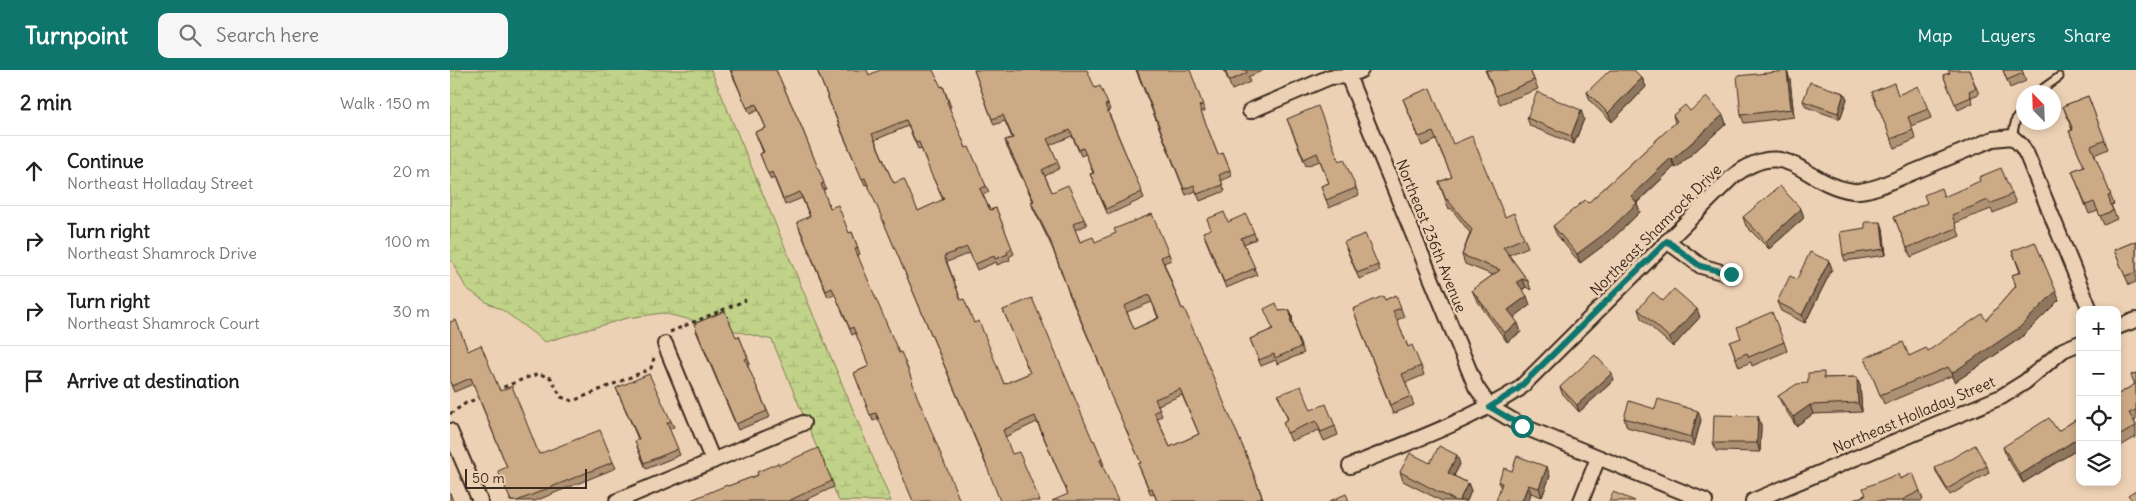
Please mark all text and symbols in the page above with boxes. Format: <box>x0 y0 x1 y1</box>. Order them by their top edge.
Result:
search box <box>158 13 508 58</box>
text: Turnpoint <box>25 20 128 50</box>
icon: search <box>176 21 204 49</box>
text: Search here <box>216 23 319 47</box>
text: Map <box>1917 24 1952 47</box>
text: Layers <box>1980 24 2036 47</box>
text: Share <box>2064 24 2111 47</box>
north arrow <box>2016 85 2061 130</box>
text: 2 min <box>20 89 72 116</box>
text: Walk · 150 m <box>340 93 430 113</box>
text: Continue <box>67 149 144 173</box>
street label: Northeast 236th Avenue <box>1392 156 1471 315</box>
icon: ahead <box>20 157 48 185</box>
street label: Northeast Shamrock Drive <box>1586 160 1725 299</box>
text: 20 m <box>393 161 430 181</box>
text: Northeast Holladay Street <box>67 173 253 193</box>
text: Turn right <box>67 219 150 243</box>
icon: right <box>20 227 48 255</box>
text: 100 m <box>385 231 430 251</box>
text: Northeast Shamrock Drive <box>67 243 257 263</box>
route end <box>1720 263 1743 286</box>
text: Turn right <box>67 289 150 313</box>
icon: right <box>20 297 48 325</box>
text: 30 m <box>393 301 430 321</box>
map controls <box>2076 306 2121 486</box>
button: + <box>2076 306 2121 351</box>
text: Northeast Shamrock Court <box>67 313 260 333</box>
button: − <box>2076 351 2121 396</box>
icon: arrive <box>20 367 48 395</box>
text: Arrive at destination <box>67 369 240 393</box>
street label: Northeast Holladay Street <box>1830 372 1998 457</box>
button: locate <box>2076 396 2121 441</box>
route start <box>1511 415 1534 438</box>
button: layers <box>2076 441 2121 486</box>
scale bar <box>465 466 588 489</box>
text: 50 m <box>472 469 505 487</box>

